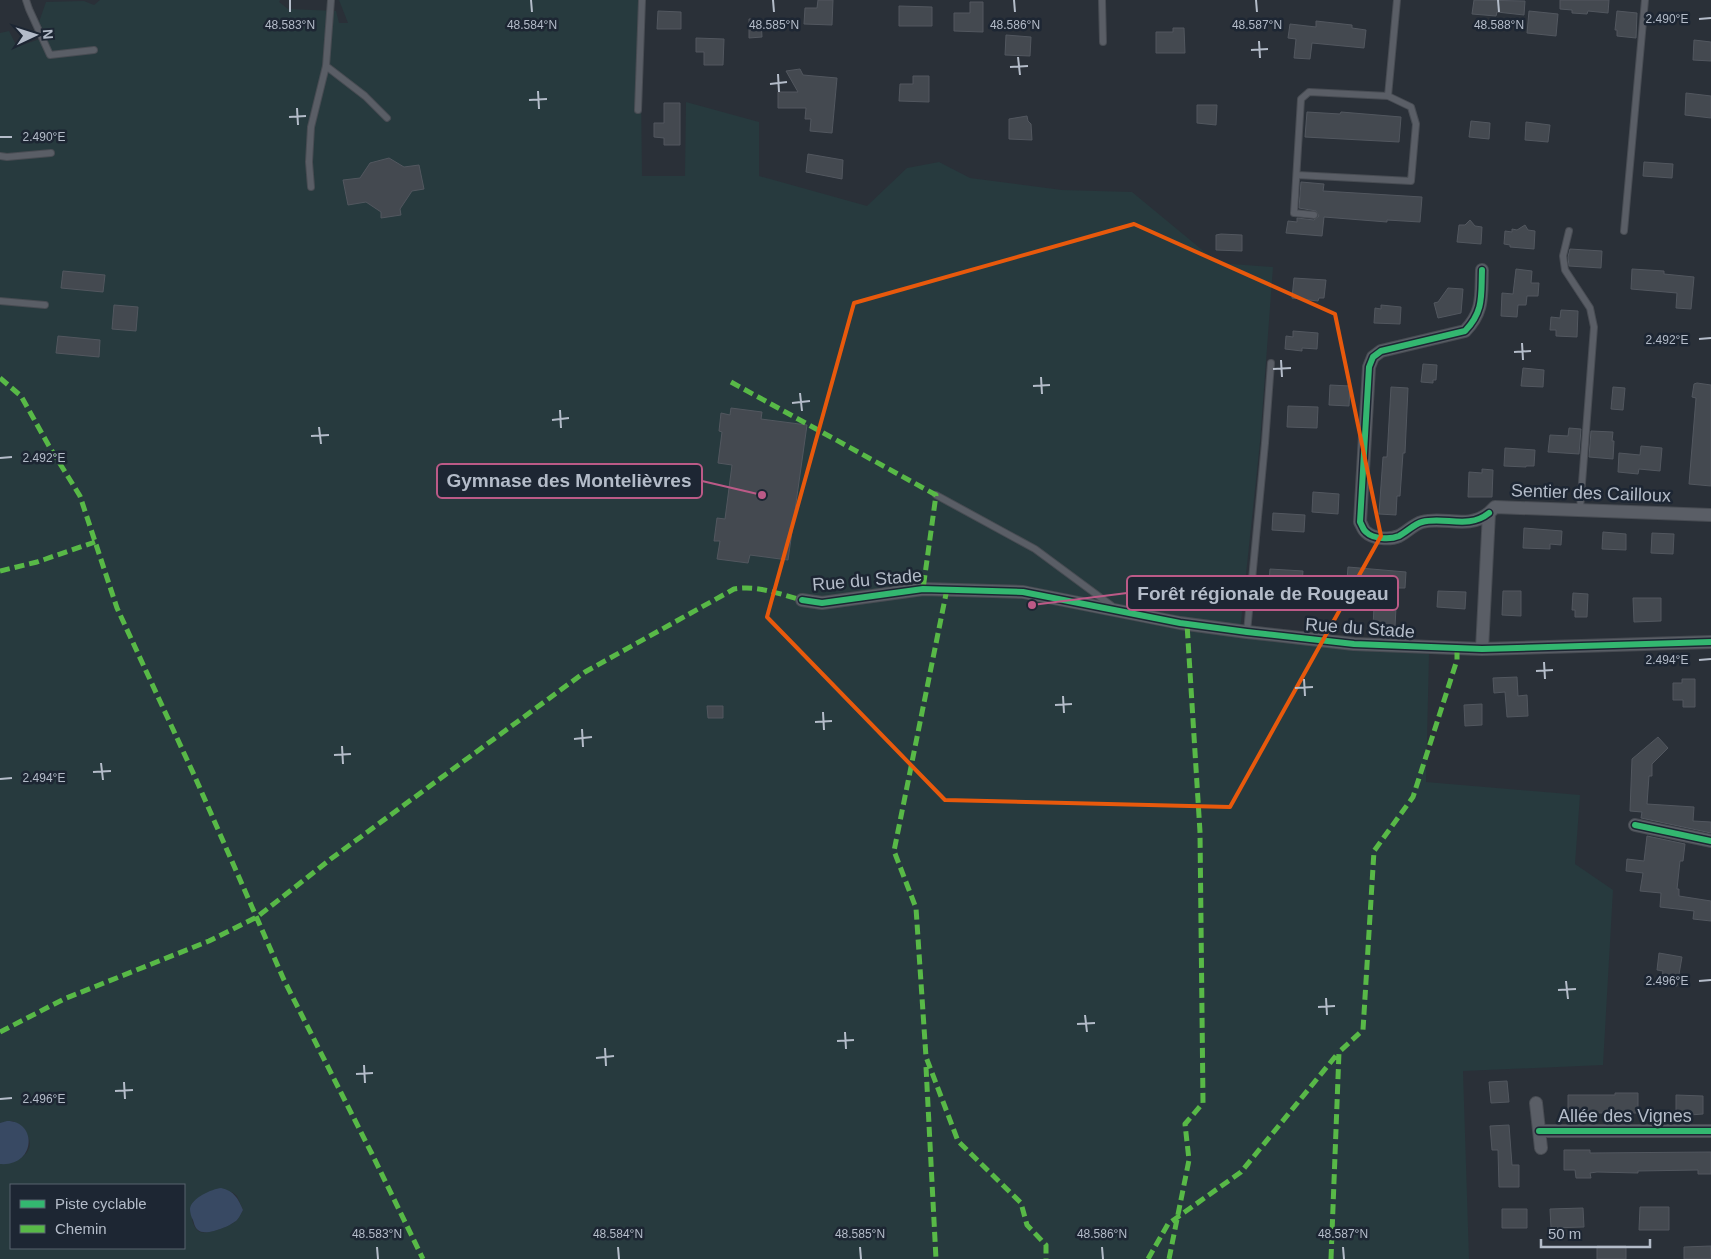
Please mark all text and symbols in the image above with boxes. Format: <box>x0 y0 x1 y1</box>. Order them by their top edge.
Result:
north arrow <box>10 10 60 60</box>
text: 2.490°E <box>1646 12 1688 26</box>
text: 48.583°N <box>265 18 315 32</box>
text: 48.584°N <box>507 18 557 32</box>
text: 48.585°N <box>749 18 799 32</box>
text: 48.586°N <box>990 18 1040 32</box>
text: 48.587°N <box>1232 18 1282 32</box>
text: 48.588°N <box>1474 18 1524 32</box>
text: N <box>40 28 56 40</box>
text: 2.490°E <box>23 130 65 144</box>
text: 2.492°E <box>1646 333 1688 347</box>
text: 2.492°E <box>23 451 65 465</box>
callout: Gymnase des Montelièvres <box>437 464 702 498</box>
text: Gymnase des Montelièvres <box>447 470 692 491</box>
street label: Sentier des Cailloux <box>1511 480 1671 506</box>
street label: Rue du Stade <box>811 565 923 595</box>
callout: Forêt régionale de Rougeau <box>1127 576 1398 610</box>
text: Forêt régionale de Rougeau <box>1137 583 1389 604</box>
street label: Rue du Stade <box>1304 614 1416 642</box>
text: 2.494°E <box>1646 653 1688 667</box>
text: 2.494°E <box>23 771 65 785</box>
text: 2.496°E <box>1646 974 1688 988</box>
text: 2.496°E <box>23 1092 65 1106</box>
street label: Allée des Vignes <box>1558 1106 1692 1126</box>
legend <box>10 1184 185 1249</box>
text: Piste cyclable <box>55 1195 147 1212</box>
scale bar <box>1541 1216 1650 1248</box>
text: Chemin <box>55 1220 107 1237</box>
text: 50 m <box>1548 1225 1581 1242</box>
text: 48.583°N <box>352 1227 402 1241</box>
text: 48.584°N <box>593 1227 643 1241</box>
text: 48.585°N <box>835 1227 885 1241</box>
text: 48.586°N <box>1077 1227 1127 1241</box>
text: 48.587°N <box>1318 1227 1368 1241</box>

